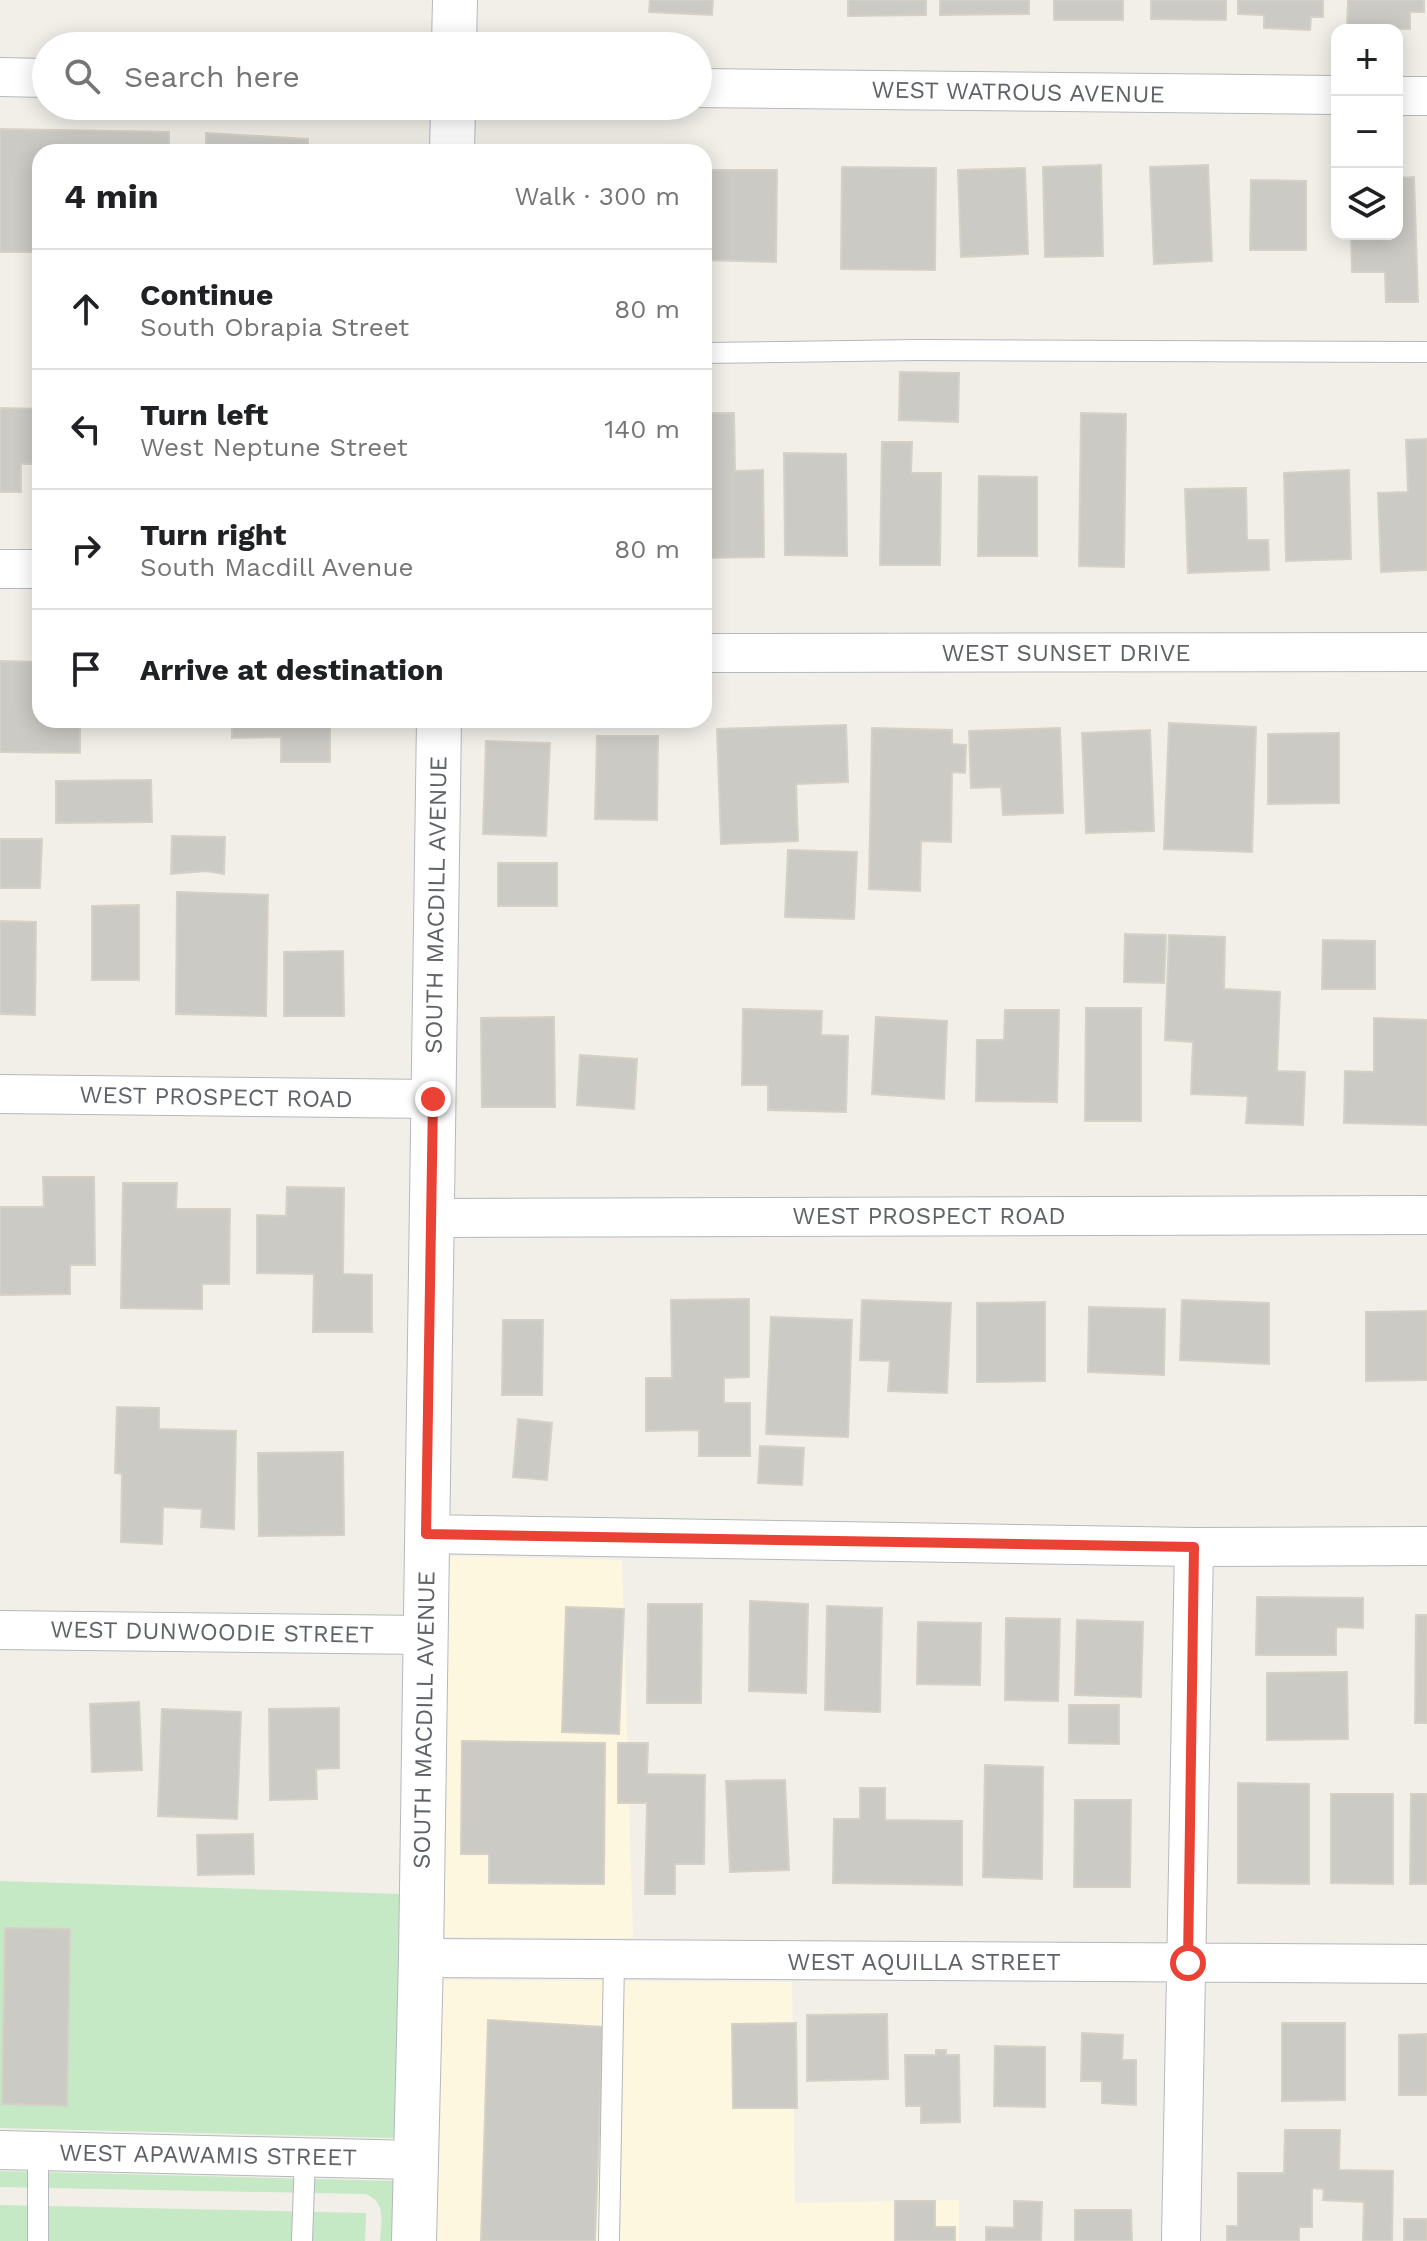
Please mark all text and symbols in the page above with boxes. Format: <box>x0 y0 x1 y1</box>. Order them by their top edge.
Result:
map controls <box>1331 24 1403 240</box>
button: + <box>1331 24 1403 96</box>
search box <box>32 32 712 120</box>
icon: search <box>60 54 104 98</box>
text: Search here <box>124 59 300 94</box>
street label: WEST WATROUS AVENUE <box>871 75 1165 109</box>
button: − <box>1331 96 1403 168</box>
button: layers <box>1331 168 1403 240</box>
text: 4 min <box>64 176 159 216</box>
text: Walk · 300 m <box>514 181 680 211</box>
text: Continue <box>140 277 273 312</box>
icon: ahead <box>64 287 108 331</box>
text: 80 m <box>614 294 680 324</box>
text: South Obrapia Street <box>140 312 409 342</box>
text: Turn left <box>140 397 268 432</box>
icon: left <box>64 407 108 451</box>
text: 140 m <box>604 414 680 444</box>
text: West Neptune Street <box>140 432 408 462</box>
text: Turn right <box>140 517 286 552</box>
icon: right <box>64 527 108 571</box>
text: 80 m <box>614 534 680 564</box>
text: South Macdill Avenue <box>140 552 414 582</box>
street label: WEST SUNSET DRIVE <box>941 639 1191 667</box>
icon: arrive <box>64 647 108 691</box>
text: Arrive at destination <box>140 652 444 687</box>
street label: SOUTH MACDILL AVENUE <box>419 756 453 1054</box>
street label: WEST PROSPECT ROAD <box>79 1081 353 1113</box>
route end <box>415 1081 451 1117</box>
street label: WEST PROSPECT ROAD <box>792 1202 1066 1230</box>
street label: SOUTH MACDILL AVENUE <box>407 1571 441 1869</box>
street label: WEST DUNWOODIE STREET <box>50 1615 374 1649</box>
route start <box>1170 1945 1206 1981</box>
street label: WEST AQUILLA STREET <box>787 1948 1061 1976</box>
street label: WEST APAWAMIS STREET <box>59 2138 357 2172</box>

